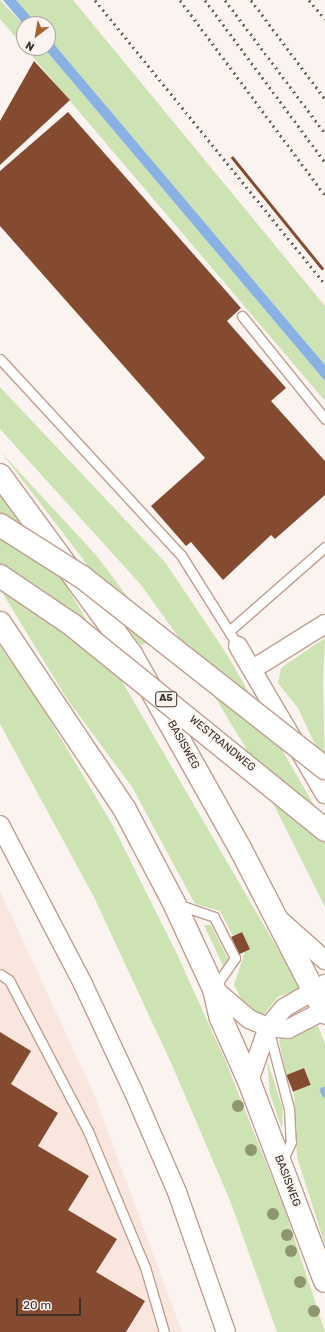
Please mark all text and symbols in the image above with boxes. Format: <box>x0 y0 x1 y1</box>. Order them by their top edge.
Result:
north arrow <box>16 16 56 56</box>
text: N <box>23 38 37 53</box>
road number: A5 <box>155 691 177 707</box>
street label: WESTRANDWEG <box>186 713 258 775</box>
street label: BASISWEG <box>164 718 202 772</box>
street label: BASISWEG <box>271 1153 303 1209</box>
scale bar <box>18 1290 83 1316</box>
text: 20 m <box>23 1298 51 1312</box>

